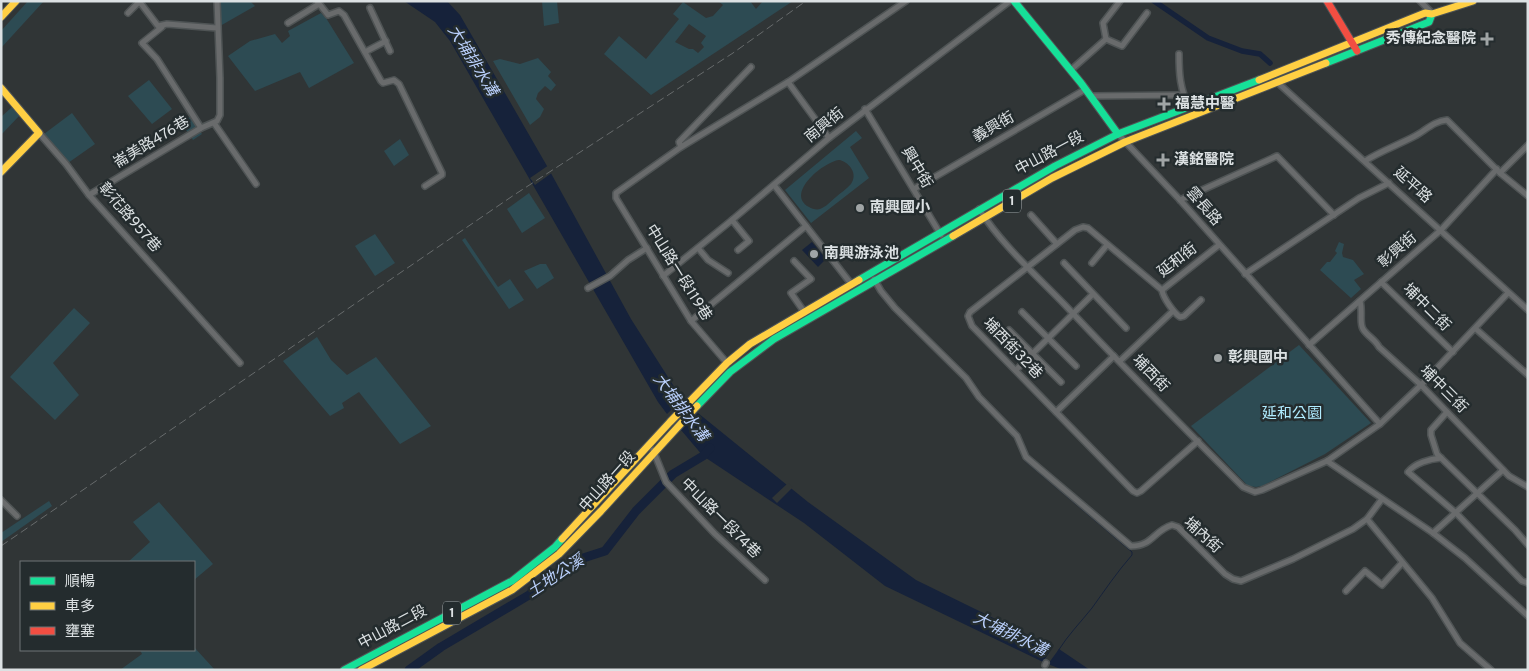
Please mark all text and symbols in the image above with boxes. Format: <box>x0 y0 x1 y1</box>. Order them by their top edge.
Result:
water label: 大埔排水溝 <box>442 22 503 102</box>
place label: 秀傳紀念醫院 <box>1386 30 1476 49</box>
marker: 秀傳紀念醫院 <box>1480 32 1494 46</box>
place label: 福慧中醫 <box>1175 95 1235 114</box>
marker: 福慧中醫 <box>1157 97 1171 111</box>
street label: 南興街 <box>802 104 848 148</box>
street label: 義興街 <box>970 109 1018 147</box>
street label: 崙美路476巷 <box>111 113 193 173</box>
street label: 中山路一段 <box>1012 128 1088 180</box>
street label: 興中街 <box>896 144 936 192</box>
place label: 漢銘醫院 <box>1174 151 1234 170</box>
marker: 漢銘醫院 <box>1156 153 1170 167</box>
street label: 延平路 <box>1389 164 1435 208</box>
street label: 彰花路957巷 <box>94 179 164 257</box>
street label: 雲長路 <box>1181 184 1225 230</box>
road number: 1 <box>1003 190 1021 212</box>
place label: 南興國小 <box>870 199 931 218</box>
marker: 南興國小 <box>854 202 866 214</box>
street label: 中山路一段119巷 <box>641 221 715 325</box>
street label: 彰興街 <box>1375 229 1421 273</box>
street label: 延和街 <box>1154 240 1202 282</box>
place label: 南興游泳池 <box>824 245 899 264</box>
marker: 南興游泳池 <box>808 248 820 260</box>
street label: 埔中二街 <box>1398 279 1455 336</box>
street label: 埔西街32巷 <box>978 314 1047 384</box>
place label: 彰興國中 <box>1228 348 1288 368</box>
street label: 埔西街 <box>1128 351 1173 397</box>
marker: 彰興國中 <box>1212 352 1224 364</box>
street label: 埔中三街 <box>1415 361 1472 418</box>
water label: 大埔排水溝 <box>648 370 713 448</box>
park label: 延和公園 <box>1262 405 1322 424</box>
street label: 中山路一段 <box>576 448 640 516</box>
street label: 中山路一段74巷 <box>676 475 764 563</box>
street label: 埔內街 <box>1179 513 1226 558</box>
water label: 土地公溪 <box>524 550 590 603</box>
legend <box>20 561 195 651</box>
text: 順暢 <box>65 573 95 592</box>
text: 車多 <box>65 598 95 617</box>
street label: 中山路二段 <box>355 602 431 654</box>
road number: 1 <box>443 602 461 624</box>
water label: 大埔排水溝 <box>970 608 1052 662</box>
text: 壅塞 <box>65 623 95 642</box>

